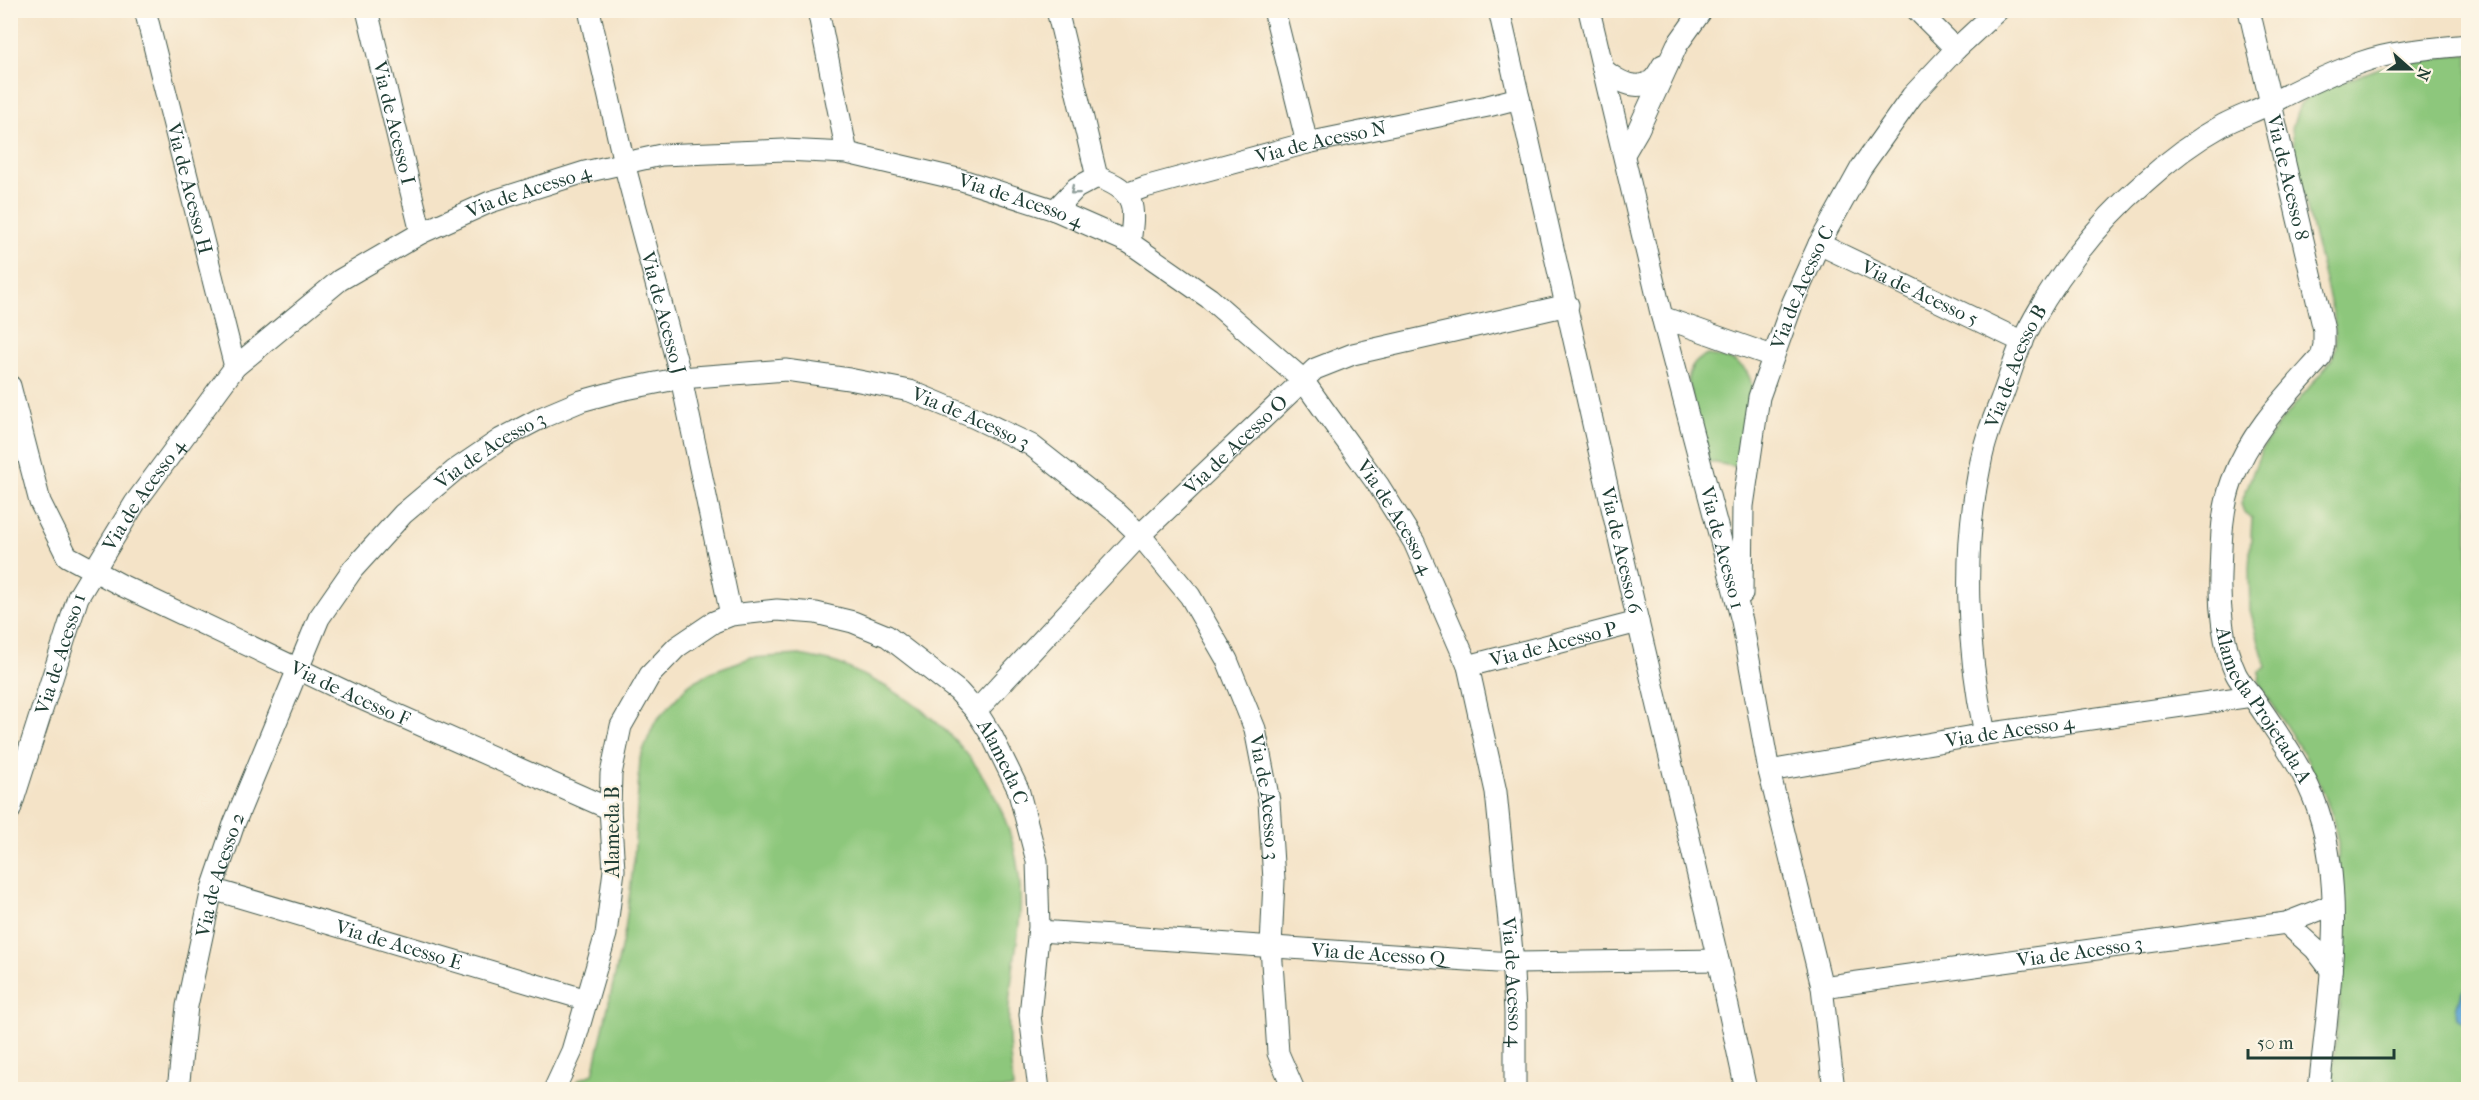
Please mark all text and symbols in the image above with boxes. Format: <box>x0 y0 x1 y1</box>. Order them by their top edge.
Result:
north arrow <box>2380 39 2440 99</box>
street label: Via de Acesso I <box>368 58 420 187</box>
text: N <box>2412 65 2435 84</box>
street label: Via de Acesso 8 <box>2262 111 2314 243</box>
street label: Via de Acesso N <box>1252 116 1388 168</box>
street label: Via de Acesso H <box>162 120 218 257</box>
street label: Via de Acesso 4 <box>461 159 595 223</box>
street label: Via de Acesso 4 <box>955 168 1088 233</box>
one-way arrow <box>1070 184 1081 195</box>
street label: Via de Acesso C <box>1765 222 1838 353</box>
street label: Via de Acesso J <box>636 248 691 377</box>
street label: Via de Acesso 5 <box>1857 254 1982 330</box>
street label: Via de Acesso B <box>1979 300 2051 432</box>
street label: Via de Acesso 3 <box>908 381 1033 454</box>
street label: Via de Acesso O <box>1178 390 1292 500</box>
street label: Via de Acesso 3 <box>429 406 549 494</box>
street label: Via de Acesso 4 <box>97 434 190 556</box>
street label: Via de Acesso 4 <box>1352 454 1439 579</box>
street label: Via de Acesso 1 <box>1695 483 1750 611</box>
street label: Via de Acesso 6 <box>1596 484 1647 616</box>
street label: Via de Acesso 1 <box>30 590 90 718</box>
street label: Via de Acesso P <box>1486 616 1619 672</box>
street label: Alameda Projetada A <box>2211 624 2317 788</box>
street label: Via de Acesso F <box>286 655 414 731</box>
street label: Via de Acesso 4 <box>1942 710 2077 752</box>
street label: Alameda C <box>972 714 1033 807</box>
street label: Via de Acesso 3 <box>1245 732 1284 861</box>
street label: Alameda B <box>601 786 624 879</box>
street label: Via de Acesso 2 <box>190 809 249 940</box>
street label: Via de Acesso E <box>332 914 465 974</box>
street label: Via de Acesso 4 <box>1497 915 1527 1048</box>
street label: Via de Acesso 3 <box>2014 931 2144 972</box>
street label: Via de Acesso Q <box>1310 938 1452 970</box>
scale bar <box>2248 1022 2394 1060</box>
text: 50 m <box>2257 1033 2294 1054</box>

